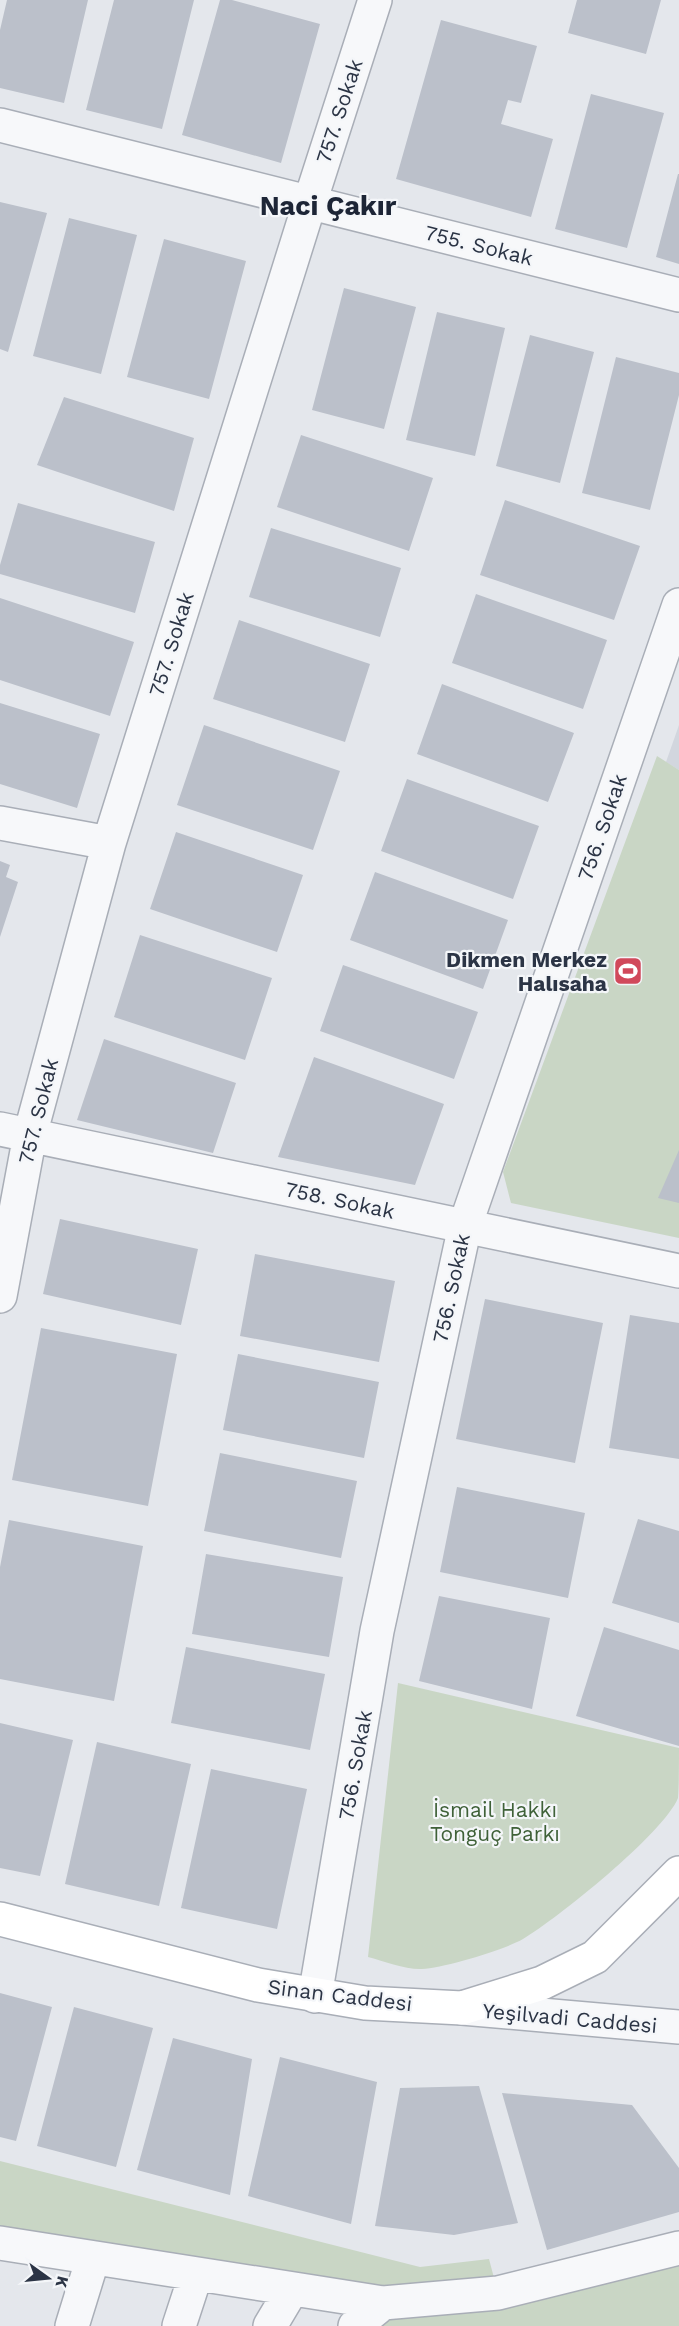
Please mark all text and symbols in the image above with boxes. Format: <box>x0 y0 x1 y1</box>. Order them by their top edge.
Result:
street label: 757. Sokak <box>310 56 368 166</box>
district label: Naci Çakır <box>260 190 397 222</box>
street label: 755. Sokak <box>422 220 536 271</box>
street label: 757. Sokak <box>143 589 199 699</box>
street label: 756. Sokak <box>572 770 632 884</box>
place label: Dikmen Merkez Halısaha <box>446 947 608 996</box>
sports icon: Dikmen Merkez Halısaha <box>612 955 644 987</box>
street label: 757. Sokak <box>13 1055 63 1166</box>
street label: 758. Sokak <box>283 1176 397 1224</box>
street label: 756. Sokak <box>427 1231 475 1345</box>
street label: 756. Sokak <box>333 1708 377 1822</box>
park label: İsmail Hakkı Tonguç Parkı <box>430 1797 560 1846</box>
street label: Sinan Caddesi <box>266 1974 414 2016</box>
street label: Yeşilvadi Caddesi <box>482 1998 658 2038</box>
north arrow <box>18 2248 78 2308</box>
text: K <box>51 2274 73 2290</box>

